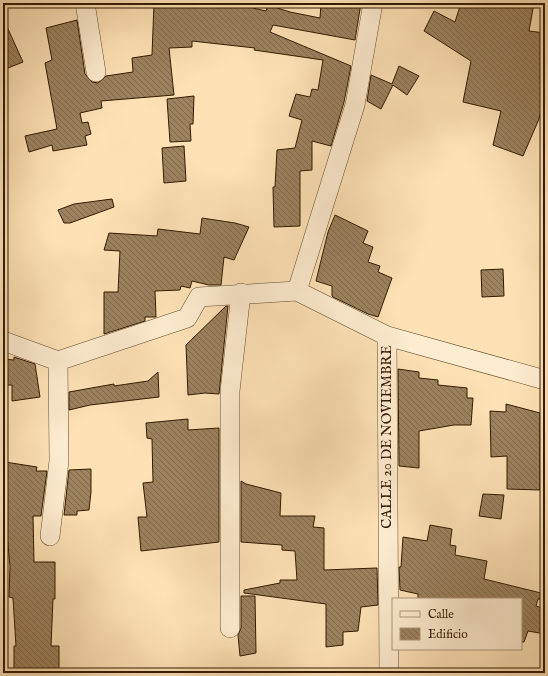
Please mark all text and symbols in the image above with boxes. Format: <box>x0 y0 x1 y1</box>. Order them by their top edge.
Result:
street label: CALLE 20 DE NOVIEMBRE <box>378 345 396 529</box>
legend <box>392 598 522 650</box>
text: Calle <box>428 607 454 622</box>
text: Edificio <box>428 627 468 642</box>

